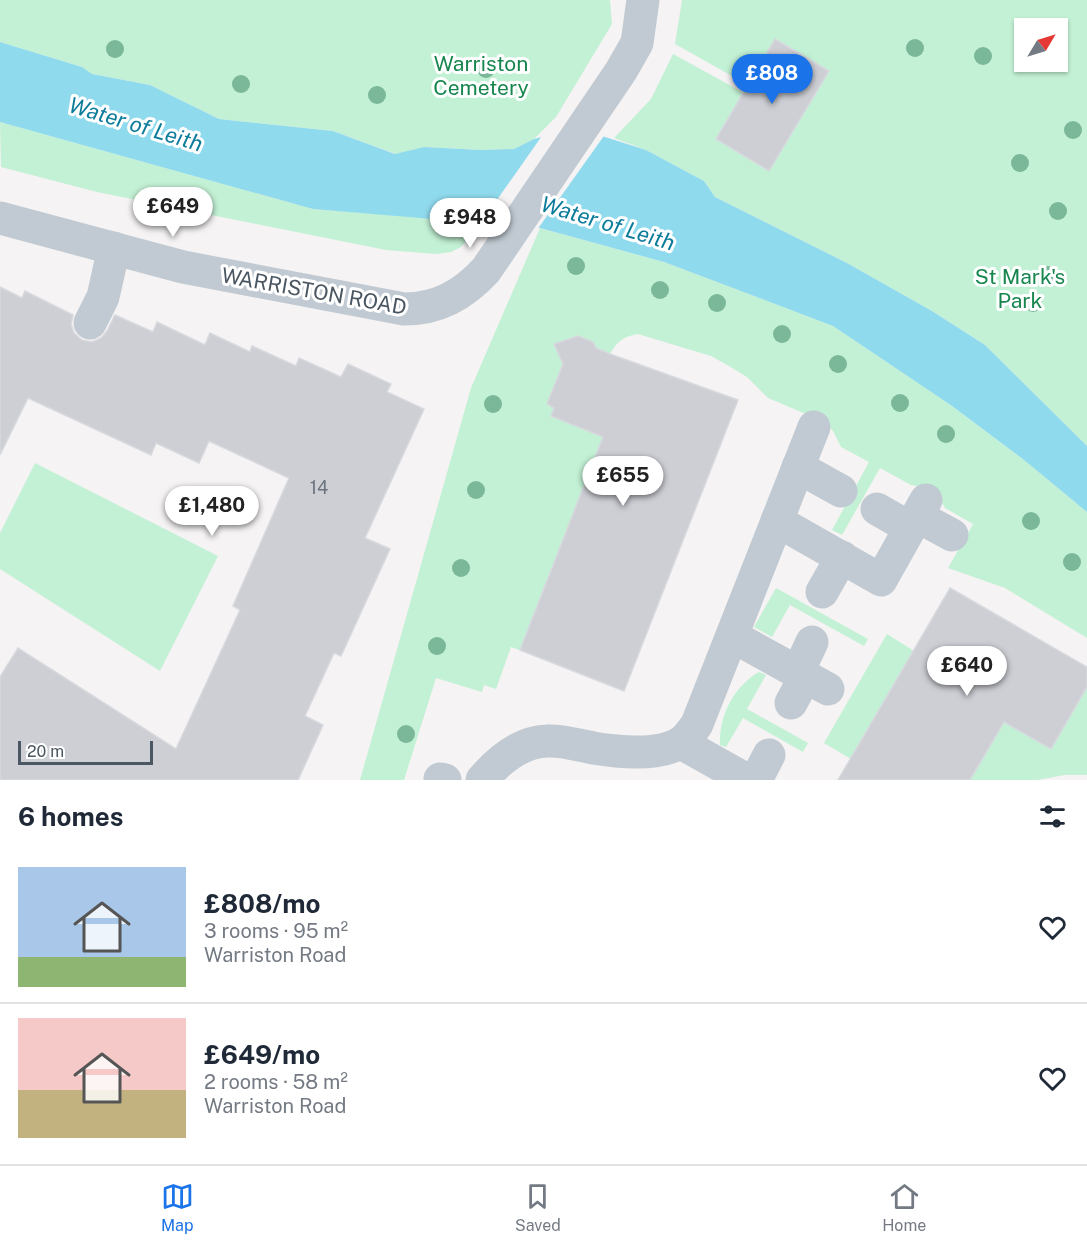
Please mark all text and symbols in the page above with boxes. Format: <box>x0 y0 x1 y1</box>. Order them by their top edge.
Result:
north arrow <box>1014 18 1068 72</box>
map controls <box>1014 18 1068 72</box>
park label: Warriston Cemetery <box>433 51 529 100</box>
pin: £808 <box>736 54 808 105</box>
text: £808 <box>746 61 798 85</box>
water label: Water of Leith <box>66 91 206 157</box>
pin: £649 <box>137 187 209 238</box>
water label: Water of Leith <box>538 190 678 256</box>
text: £649 <box>147 194 199 218</box>
pin: £948 <box>434 198 506 249</box>
text: £948 <box>444 205 496 229</box>
street label: WARRISTON ROAD <box>220 262 408 320</box>
park label: St Mark's Park <box>975 264 1065 313</box>
pin: £655 <box>587 456 659 507</box>
text: £655 <box>596 463 650 487</box>
house number: 14 <box>310 477 328 498</box>
pin: £1,480 <box>163 486 261 537</box>
text: £1,480 <box>179 493 245 517</box>
pin: £640 <box>931 646 1003 697</box>
text: £640 <box>941 653 993 677</box>
scale bar <box>18 738 153 766</box>
text: 20 m <box>27 742 64 761</box>
icon: filters <box>1036 800 1069 833</box>
text: 6 homes <box>18 801 123 832</box>
text: £808/mo <box>204 888 321 919</box>
icon: home <box>66 891 138 963</box>
icon: heart <box>1036 911 1069 944</box>
text: 3 rooms · 95 m² <box>204 919 348 943</box>
text: Warriston Road <box>204 943 346 967</box>
text: £649/mo <box>204 1039 320 1070</box>
icon: home <box>66 1042 138 1114</box>
icon: heart <box>1036 1062 1069 1095</box>
text: 2 rooms · 58 m² <box>204 1070 348 1094</box>
text: Warriston Road <box>204 1094 346 1118</box>
tab: Map <box>161 1180 194 1235</box>
tab: Saved <box>515 1180 561 1235</box>
tab: Home <box>882 1180 926 1235</box>

